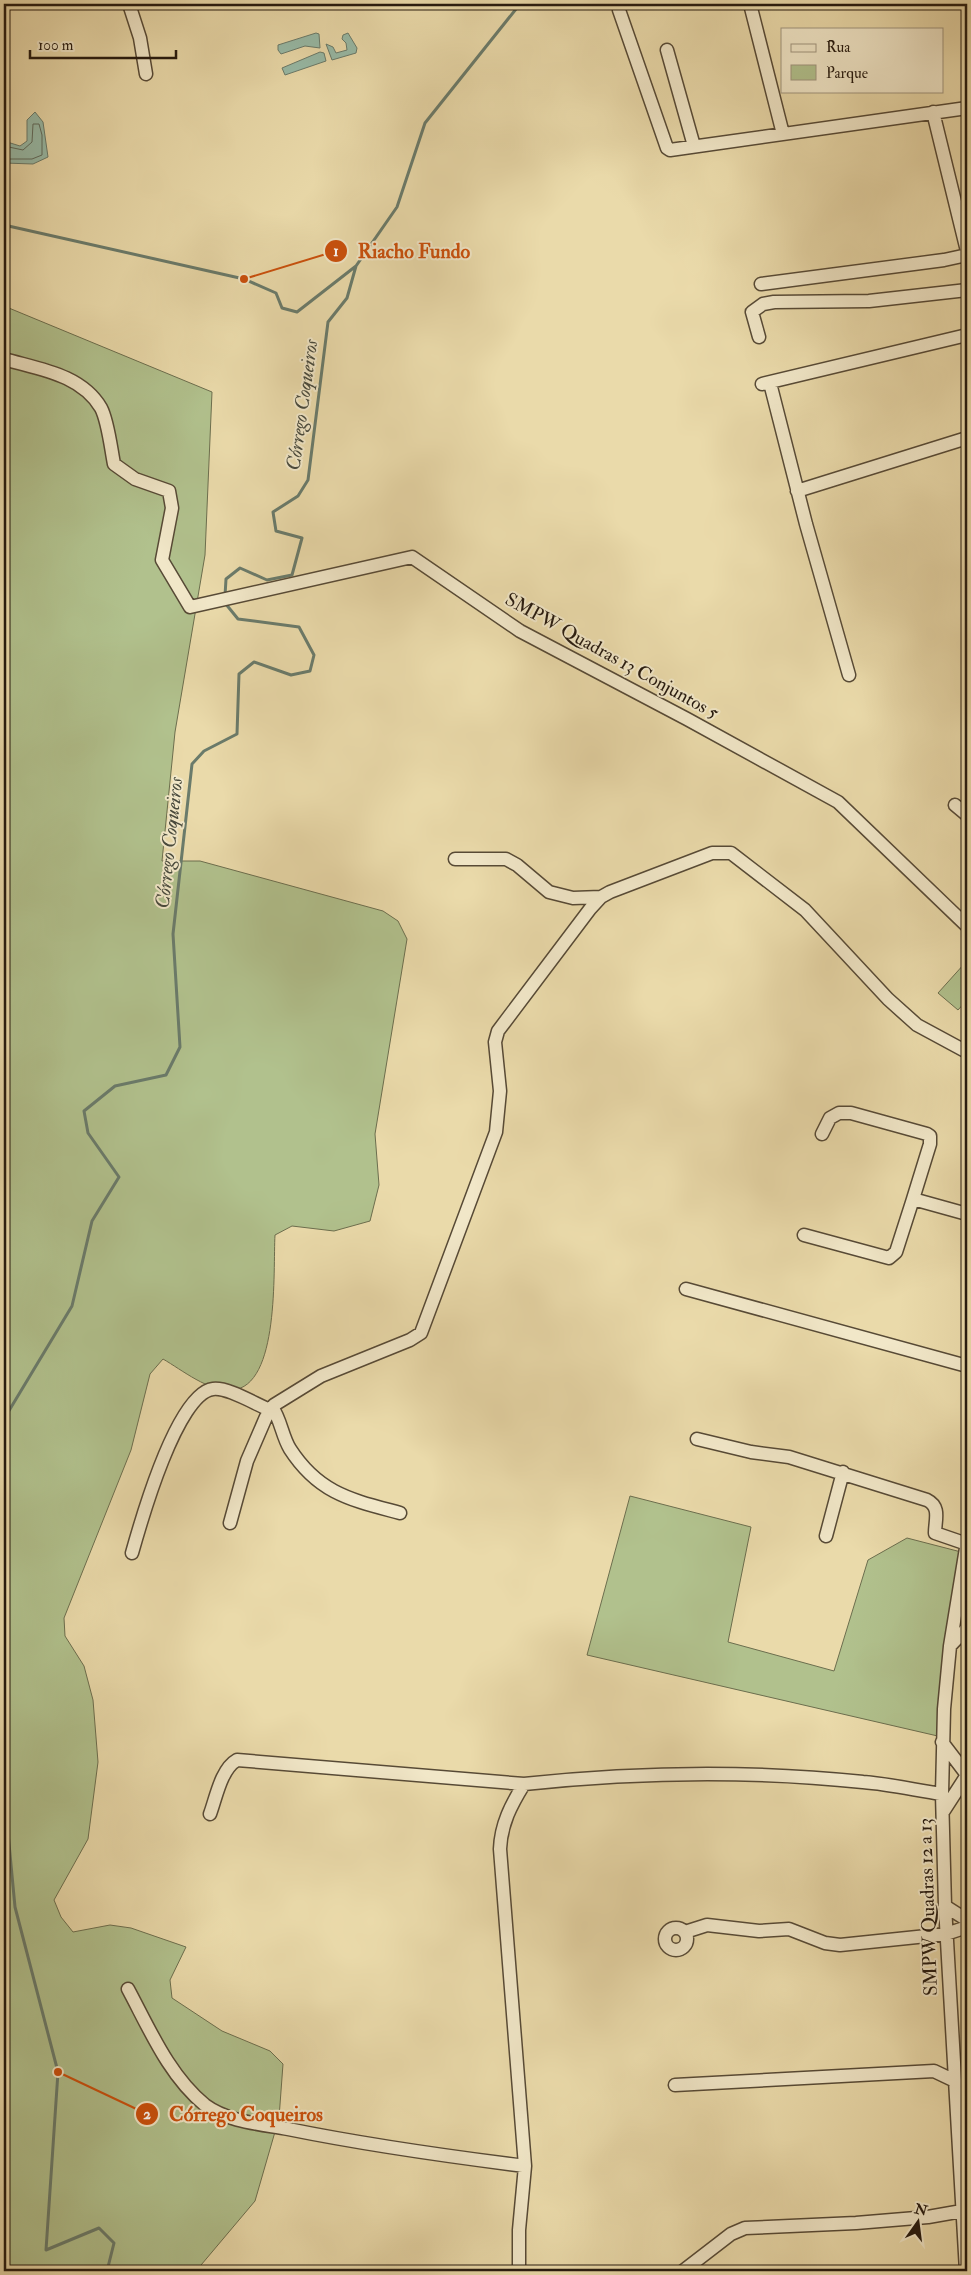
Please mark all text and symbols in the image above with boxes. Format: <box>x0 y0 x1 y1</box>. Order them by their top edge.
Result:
scale bar <box>30 28 176 60</box>
legend <box>781 28 944 92</box>
text: 100 m <box>38 36 74 55</box>
text: Rua <box>826 38 851 57</box>
text: Parque <box>826 64 868 83</box>
callout: Riacho Fundo <box>323 233 481 268</box>
text: Riacho Fundo <box>358 239 471 264</box>
text: 1 <box>333 242 339 261</box>
water label: Córrego Coqueiros <box>280 337 324 472</box>
street label: SMPW Quadras 13 Conjuntos 5 <box>501 587 724 725</box>
water label: Córrego Coqueiros <box>150 776 188 910</box>
street label: SMPW Quadras 12 a 13 <box>913 1818 943 1996</box>
callout: Córrego Coqueiros <box>135 2096 333 2131</box>
text: Córrego Coqueiros <box>169 2102 323 2128</box>
text: 2 <box>143 2105 151 2124</box>
north arrow <box>894 2198 944 2248</box>
text: N <box>912 2200 930 2220</box>

